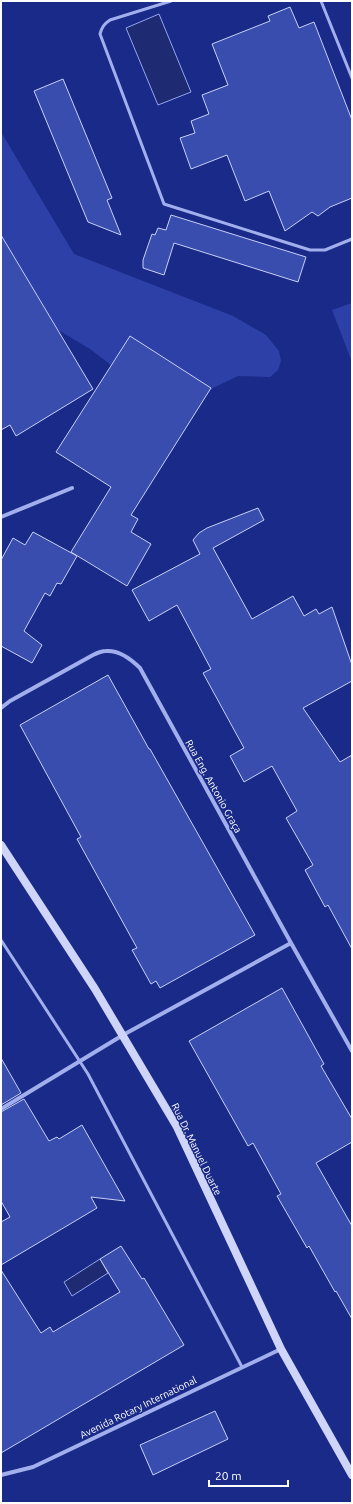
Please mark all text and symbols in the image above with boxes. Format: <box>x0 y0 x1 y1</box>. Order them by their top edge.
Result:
street label: Rua Eng. Antonio Graça <box>183 738 244 835</box>
street label: Rua Dr. Manuel Duarte <box>169 1101 224 1197</box>
street label: Avenida Rotary International <box>78 1374 199 1441</box>
scale bar <box>209 1462 288 1488</box>
text: 20 m <box>215 1469 242 1482</box>

